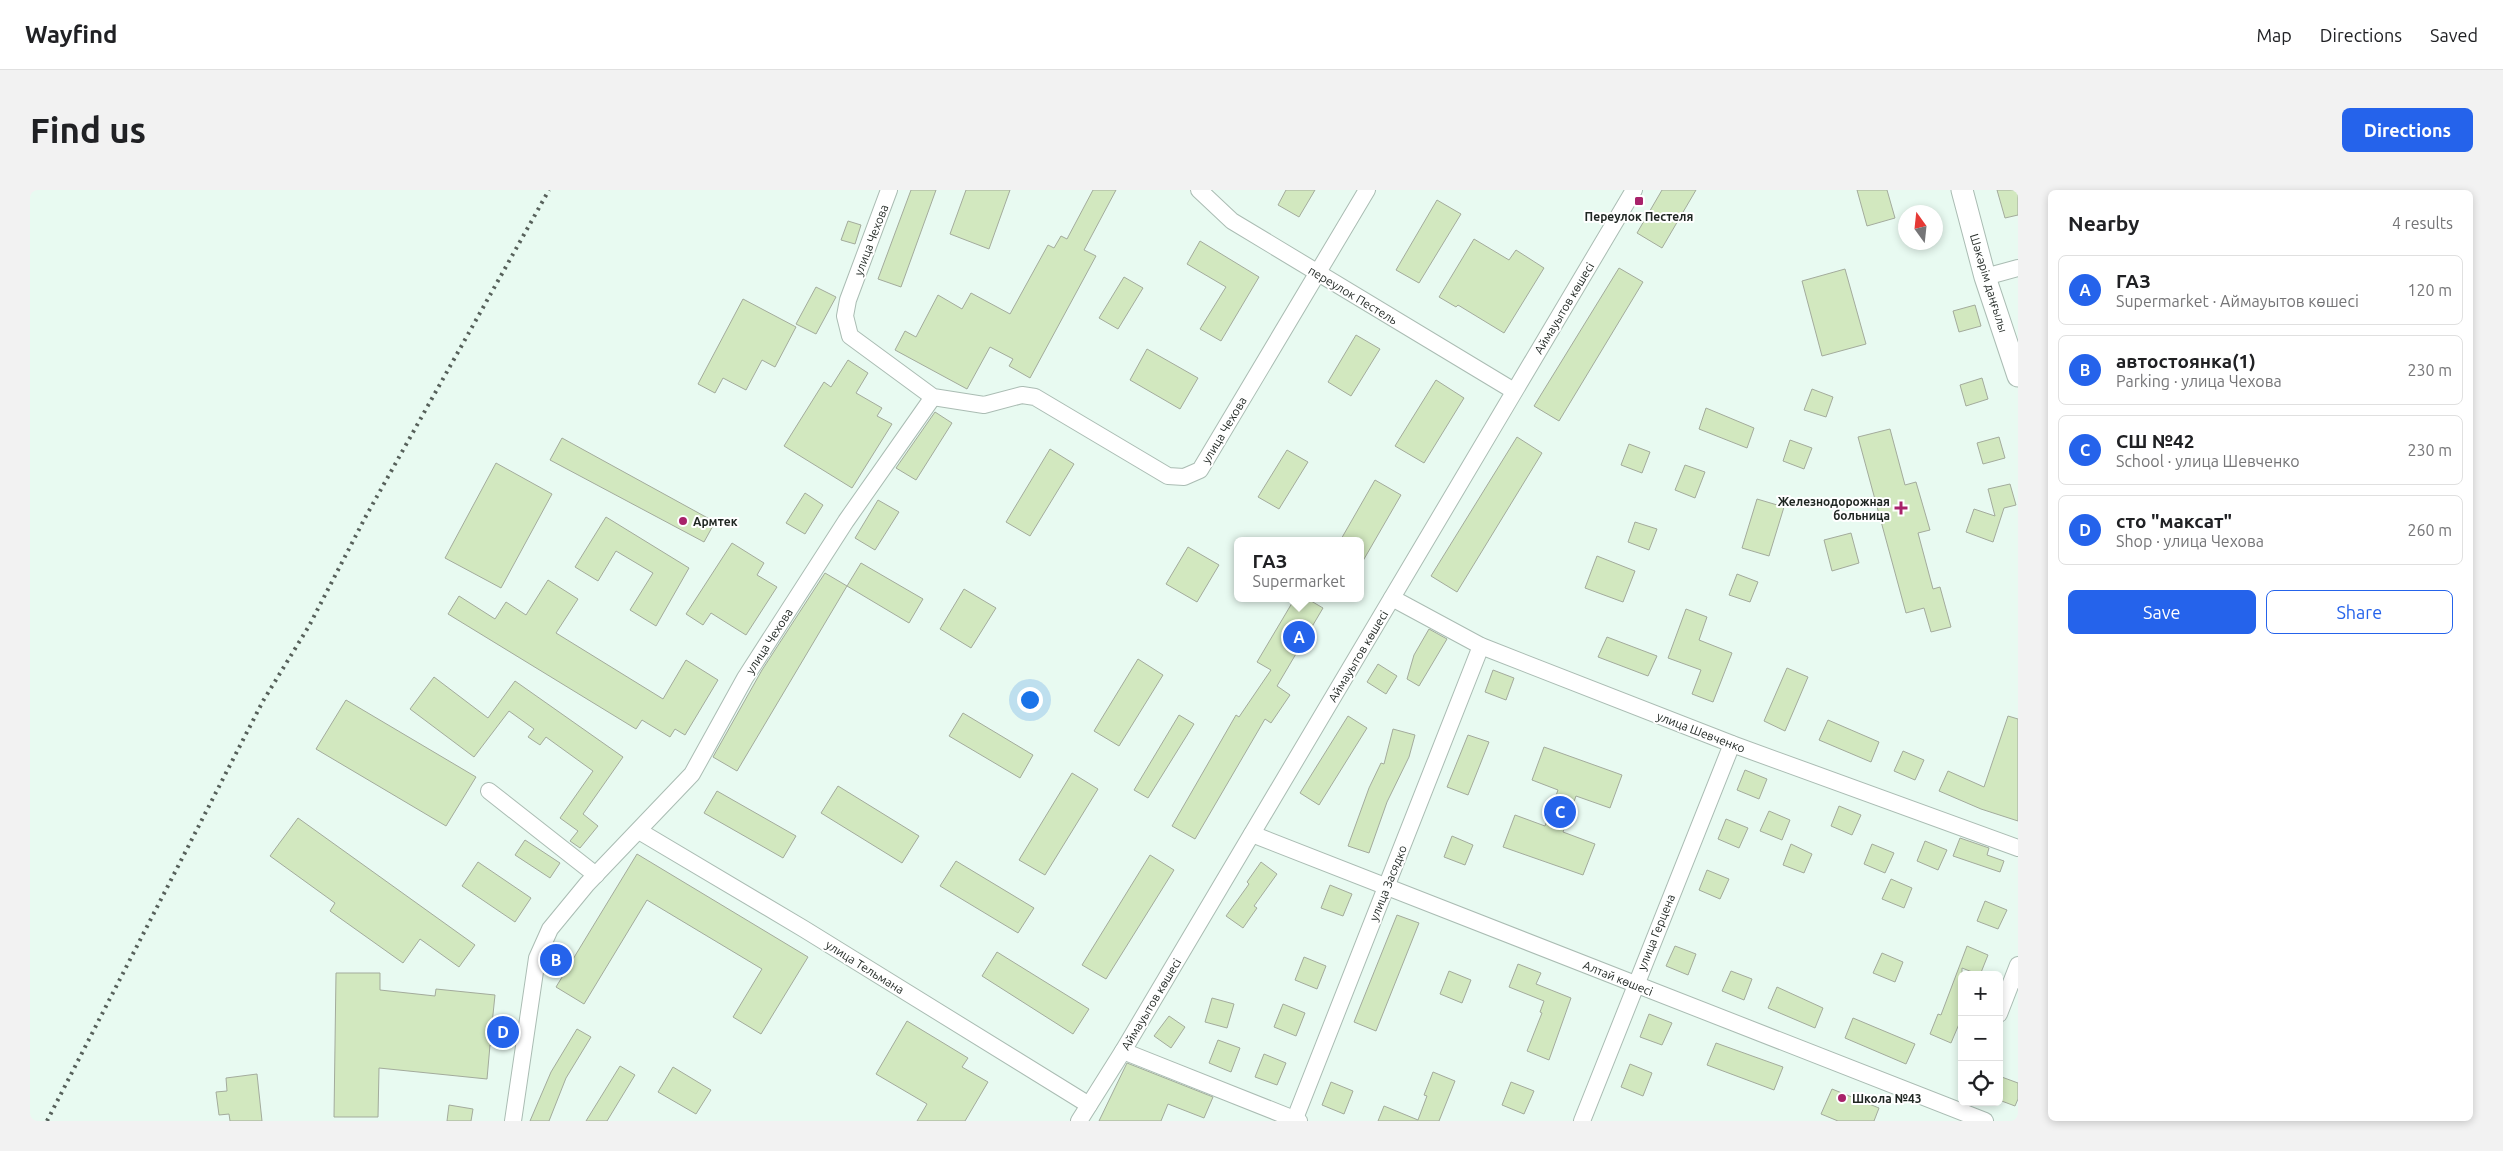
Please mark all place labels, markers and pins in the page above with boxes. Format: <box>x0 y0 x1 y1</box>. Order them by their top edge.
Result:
marker: Переулок Пестеля <box>1633 195 1645 207</box>
place label: Переулок Пестеля <box>1585 210 1693 223</box>
place label: Железнодорожная больница <box>1778 495 1890 522</box>
marker: Железнодорожная больница <box>1894 501 1908 515</box>
marker: Армтек <box>677 515 689 527</box>
place label: Армтек <box>693 515 738 528</box>
pin: A <box>1283 618 1315 656</box>
pin: C <box>1544 793 1576 831</box>
pin: B <box>540 941 572 979</box>
pin: D <box>487 1013 519 1051</box>
marker: Школа №43 <box>1836 1092 1848 1104</box>
place label: Школа №43 <box>1852 1092 1921 1105</box>

